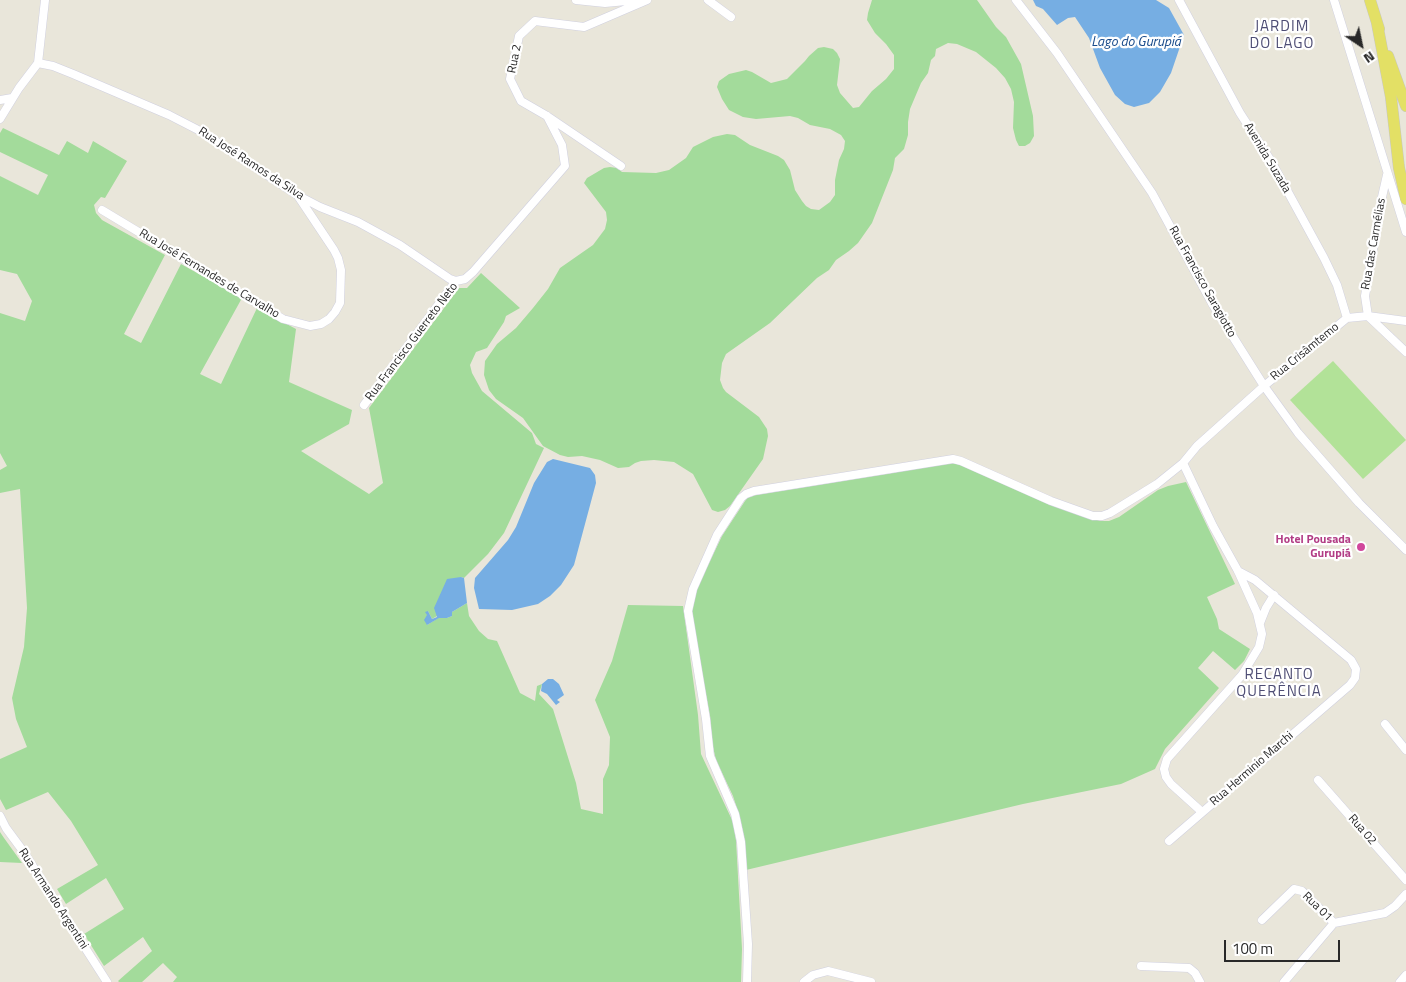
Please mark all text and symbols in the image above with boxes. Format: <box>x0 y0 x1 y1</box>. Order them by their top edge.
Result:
district label: JARDIM DO LAGO <box>1249 18 1315 53</box>
north arrow <box>1336 20 1386 70</box>
water label: Lago do Gurupiá <box>1091 35 1181 51</box>
street label: Rua 2 <box>505 43 525 75</box>
text: N <box>1360 46 1380 69</box>
street label: Avenida Suzada <box>1240 120 1294 196</box>
street label: Rua José Ramos da Silva <box>196 124 306 204</box>
street label: Rua das Carmélias <box>1359 197 1389 291</box>
street label: Rua Francisco Saragiotto <box>1165 224 1239 340</box>
street label: Rua José Fernandes de Carvalho <box>136 226 282 322</box>
street label: Rua Francisco Guerreto Neto <box>363 280 461 404</box>
street label: Rua Crisâmtemo <box>1268 320 1342 384</box>
place label: Hotel Pousada Gurupiá <box>1276 533 1351 561</box>
marker: Hotel Pousada Gurupiá <box>1355 541 1367 553</box>
district label: RECANTO QUERÊNCIA <box>1235 666 1323 701</box>
street label: Rua Herminio Marchi <box>1207 729 1297 809</box>
street label: Rua 02 <box>1345 812 1379 848</box>
street label: Rua Armando Argentini <box>15 846 91 952</box>
street label: Rua 01 <box>1299 889 1335 925</box>
scale bar <box>1226 930 1342 962</box>
text: 100 m <box>1232 937 1273 960</box>

